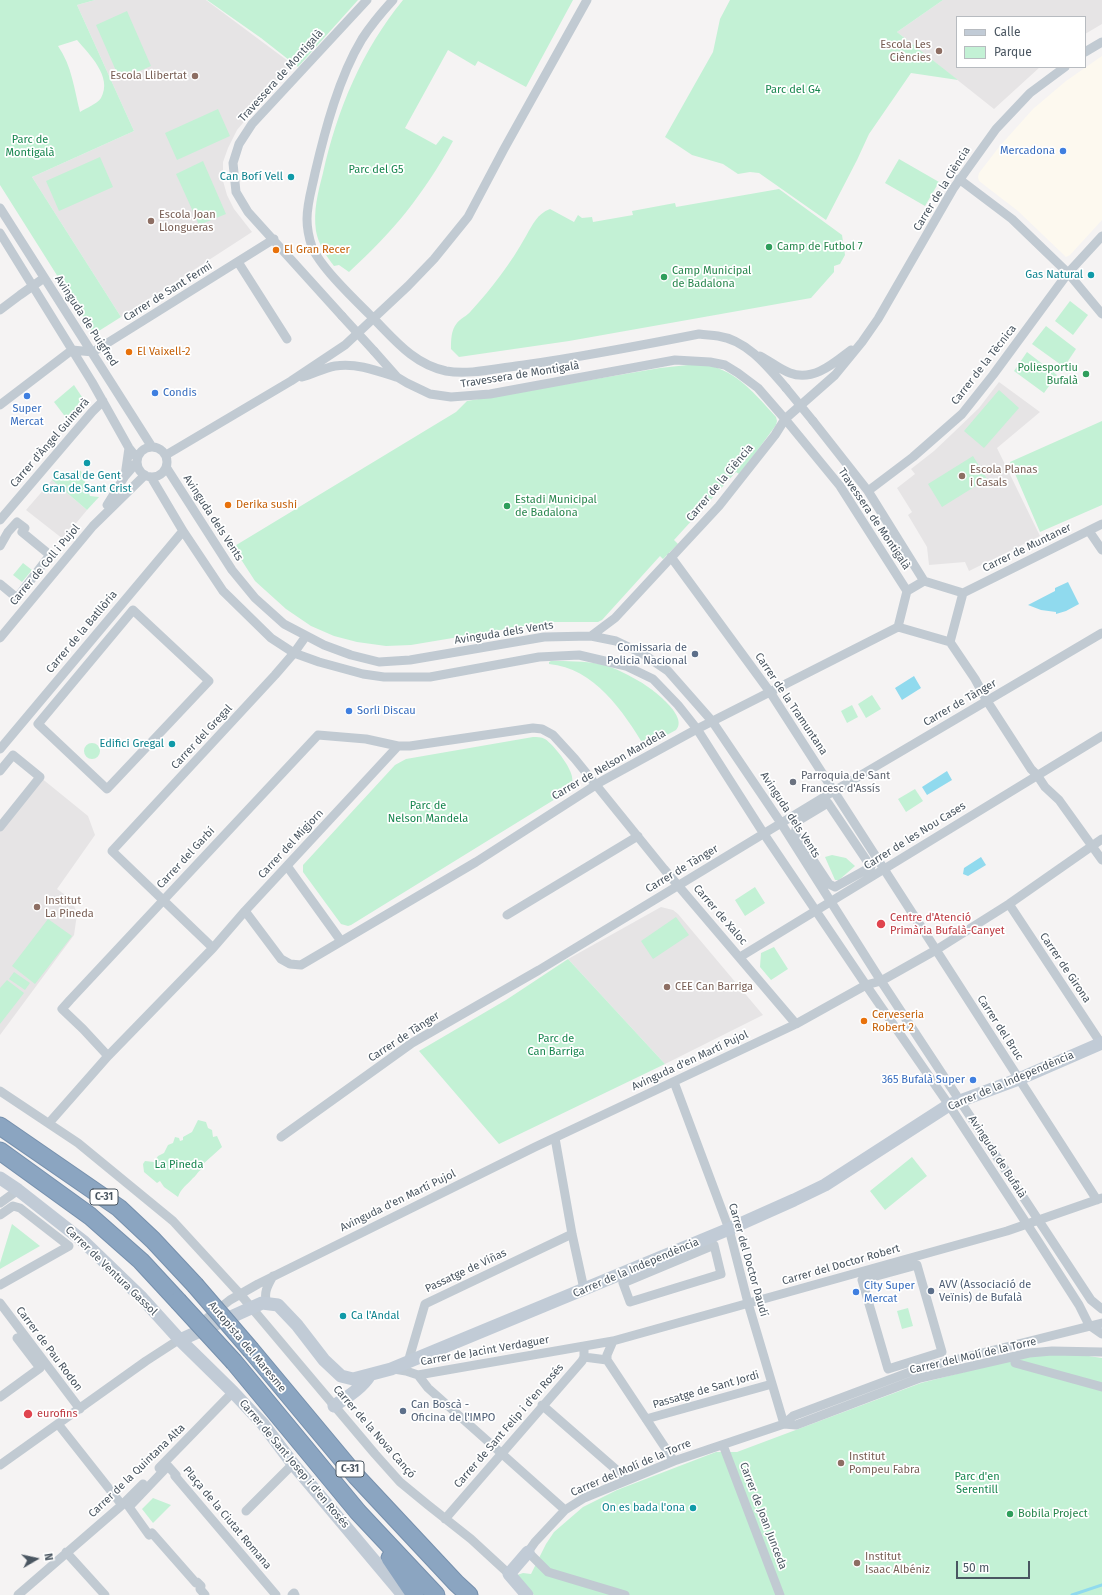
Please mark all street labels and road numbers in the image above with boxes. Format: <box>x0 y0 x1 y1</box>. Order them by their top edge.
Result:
street label: Travessera de Montigalà <box>236 27 326 125</box>
street label: Carrer de la Ciència <box>911 144 973 234</box>
street label: Carrer de Sant Fermí <box>121 259 215 325</box>
street label: Avinguda de Puigfred <box>52 273 120 369</box>
street label: Carrer de la Tècnica <box>949 322 1019 408</box>
street label: Travessera de Montigalà <box>460 359 580 391</box>
street label: Carrer d'Àngel Guimerà <box>8 396 92 490</box>
street label: Carrer de la Ciència <box>684 442 756 524</box>
street label: Travessera de Montigalà <box>835 466 913 572</box>
street label: Avinguda dels Vents <box>180 472 246 564</box>
street label: Carrer de Muntaner <box>981 521 1073 575</box>
street label: Carrer de Coll i Pujol <box>7 522 83 608</box>
street label: Carrer de la Batllòria <box>44 588 120 676</box>
street label: Avinguda dels Vents <box>454 619 554 647</box>
street label: Carrer de la Tramuntana <box>752 650 830 758</box>
street label: Carrer de Tànger <box>921 677 999 729</box>
street label: Carrer del Gregal <box>169 702 235 772</box>
street label: Carrer de Nelson Mandela <box>550 727 668 803</box>
street label: Avinguda dels Vents <box>757 769 823 861</box>
street label: Carrer de les Nou Cases <box>862 799 968 873</box>
street label: Carrer del Migjorn <box>256 807 326 881</box>
street label: Carrer del Garbí <box>154 825 218 891</box>
street label: Carrer de Tànger <box>643 842 721 896</box>
street label: Carrer de Xaloc <box>690 882 750 948</box>
street label: Carrer de Girona <box>1037 930 1093 1006</box>
street label: Carrer del Bruc <box>974 993 1026 1063</box>
street label: Carrer de Tànger <box>366 1009 442 1065</box>
street label: Avinguda d'en Martí Pujol <box>630 1028 750 1094</box>
street label: Carrer de la Independència <box>946 1048 1076 1114</box>
street label: Avinguda de Bufalà <box>965 1113 1029 1201</box>
street label: Avinguda d'en Martí Pujol <box>338 1167 458 1235</box>
road number: C-31 <box>90 1189 118 1205</box>
street label: Carrer del Doctor Daudí <box>725 1202 771 1318</box>
street label: Carrer de Ventura Gassol <box>62 1224 160 1318</box>
street label: Carrer de la Independència <box>571 1235 701 1301</box>
street label: Carrer del Doctor Robert <box>781 1242 901 1288</box>
street label: Passatge de Viñas <box>423 1246 509 1296</box>
street label: Autopista del Maresme <box>205 1299 289 1395</box>
street label: Carrer de Pau Rodon <box>13 1304 85 1394</box>
street label: Carrer de Jacint Verdaguer <box>420 1333 550 1369</box>
street label: Carrer del Molí de la Torre <box>908 1335 1038 1377</box>
street label: Carrer de Sant Felip i d'en Rosés <box>451 1361 567 1491</box>
street label: Passatge de Sant Jordi <box>651 1368 761 1412</box>
street label: Carrer de la Nova Cançó <box>330 1383 418 1481</box>
street label: Carrer de Sant Josep i d'en Rosés <box>236 1397 352 1531</box>
street label: Carrer de la Quintana Alta <box>86 1421 188 1521</box>
street label: Carrer del Molí de la Torre <box>569 1437 693 1499</box>
road number: C-31 <box>336 1461 364 1477</box>
street label: Carrer de Joan Junceda <box>736 1461 790 1571</box>
street label: Plaça de la Ciutat Romana <box>180 1464 274 1572</box>

